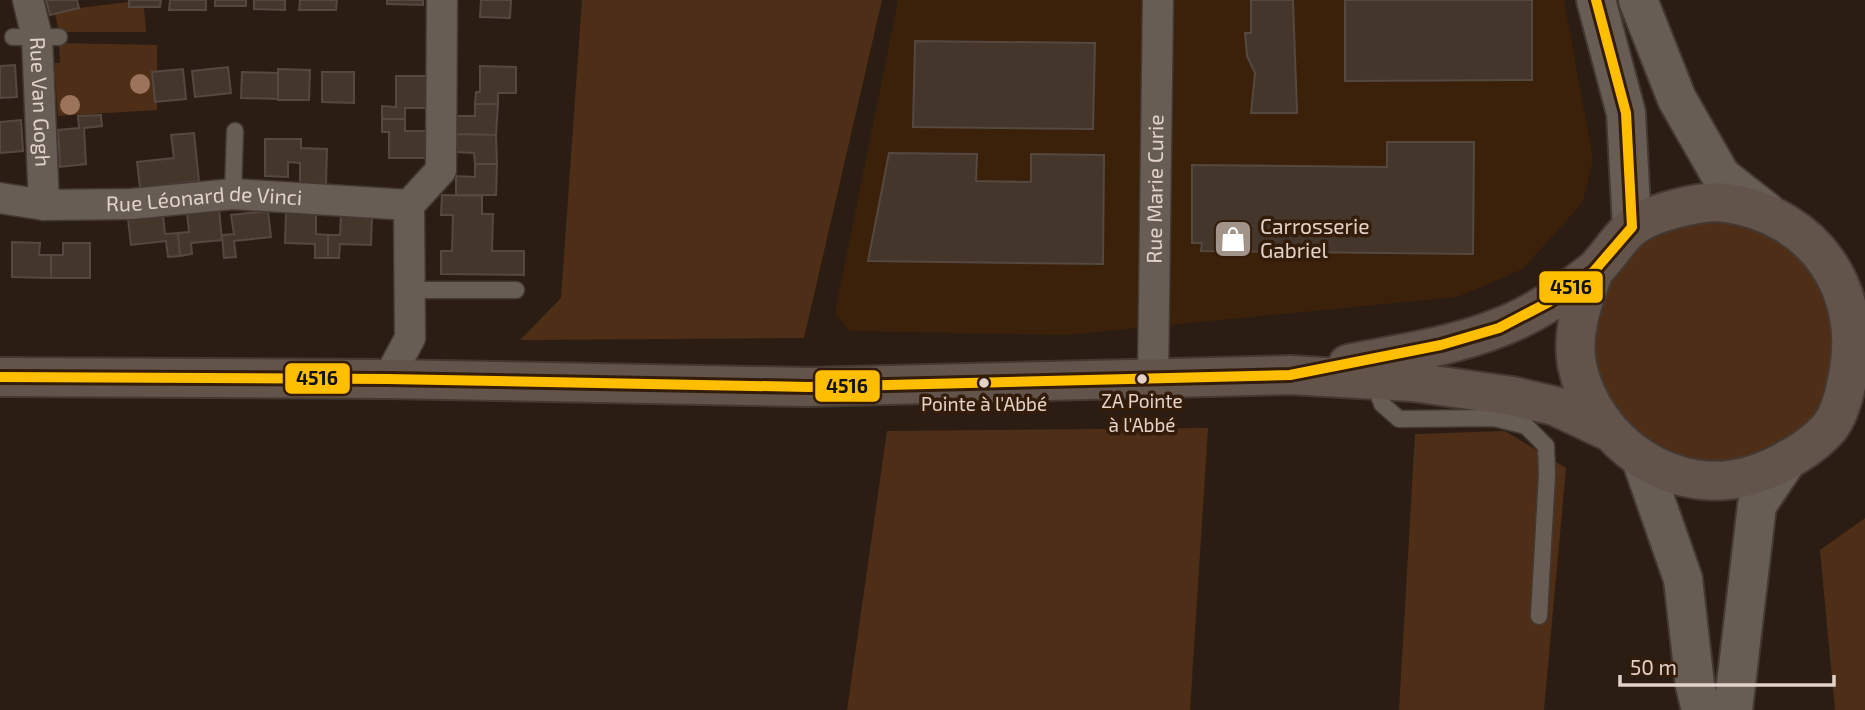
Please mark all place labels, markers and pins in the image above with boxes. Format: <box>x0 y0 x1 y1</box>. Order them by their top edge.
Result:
place label: Carrosserie Gabriel <box>1260 213 1370 262</box>
shop icon: Carrosserie Gabriel <box>1212 218 1254 260</box>
marker: ZA Pointe à l'Abbé <box>1135 372 1149 386</box>
marker: Pointe à l'Abbé <box>977 376 991 390</box>
place label: ZA Pointe à l'Abbé <box>1101 389 1183 436</box>
place label: Pointe à l'Abbé <box>921 392 1047 415</box>

